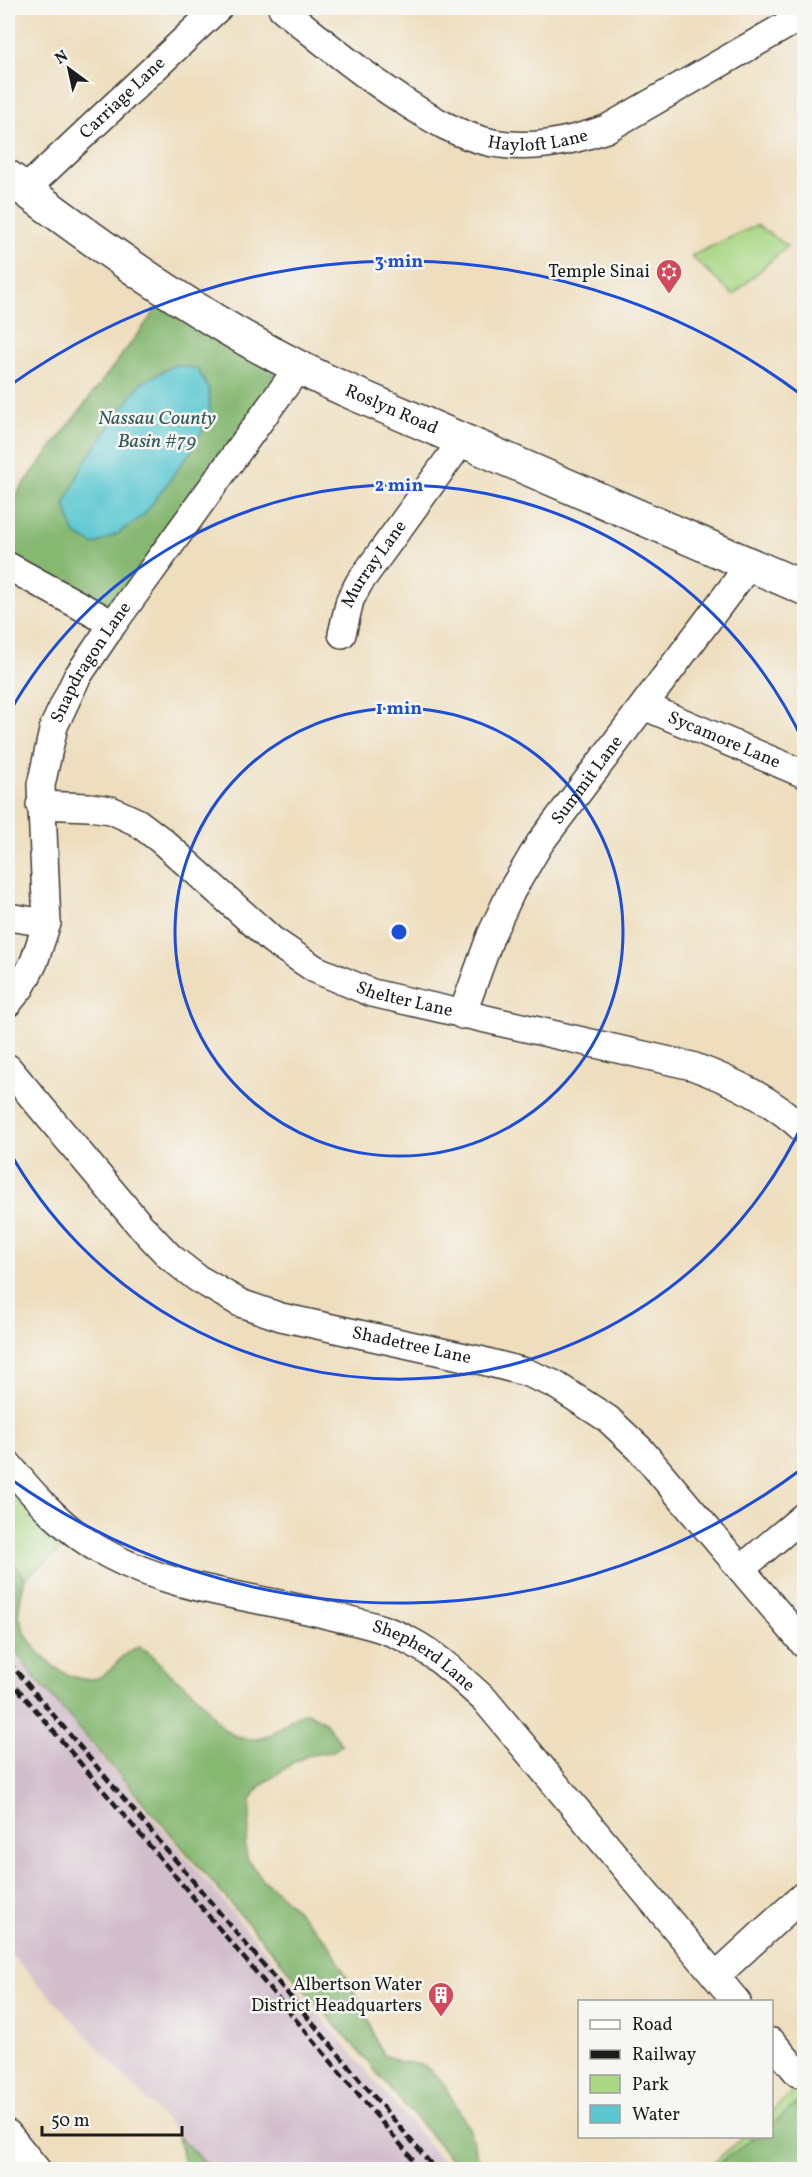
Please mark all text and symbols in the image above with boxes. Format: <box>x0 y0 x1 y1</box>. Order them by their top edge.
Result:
north arrow <box>39 39 99 99</box>
text: N <box>51 46 73 70</box>
street label: Carriage Lane <box>74 51 171 145</box>
street label: Hayloft Lane <box>486 123 591 158</box>
text: 3 min <box>375 250 423 275</box>
synagogue icon: Temple Sinai <box>654 257 684 295</box>
place label: Temple Sinai <box>548 260 650 285</box>
street label: Roslyn Road <box>341 378 442 441</box>
water label: Nassau County Basin #79 <box>98 405 216 456</box>
text: 2 min <box>375 474 423 499</box>
street label: Murray Lane <box>335 515 413 613</box>
street label: Snapdragon Lane <box>45 597 137 727</box>
text: 1 min <box>376 697 422 722</box>
street label: Sycamore Lane <box>664 705 784 775</box>
street label: Summit Lane <box>545 731 629 830</box>
centre of rings <box>389 922 409 942</box>
street label: Shelter Lane <box>352 975 455 1024</box>
street label: Shadetree Lane <box>350 1320 474 1371</box>
street label: Shepherd Lane <box>369 1614 480 1697</box>
place label: Albertson Water District Headquarters <box>251 1973 422 2019</box>
building icon: Albertson Water District Headquarters <box>426 1980 456 2018</box>
legend <box>578 2000 773 2138</box>
text: Road <box>632 2013 673 2038</box>
text: Railway <box>632 2043 696 2068</box>
text: Park <box>632 2073 669 2098</box>
scale bar <box>42 2099 182 2137</box>
text: Water <box>632 2103 680 2128</box>
text: 50 m <box>51 2109 90 2134</box>

